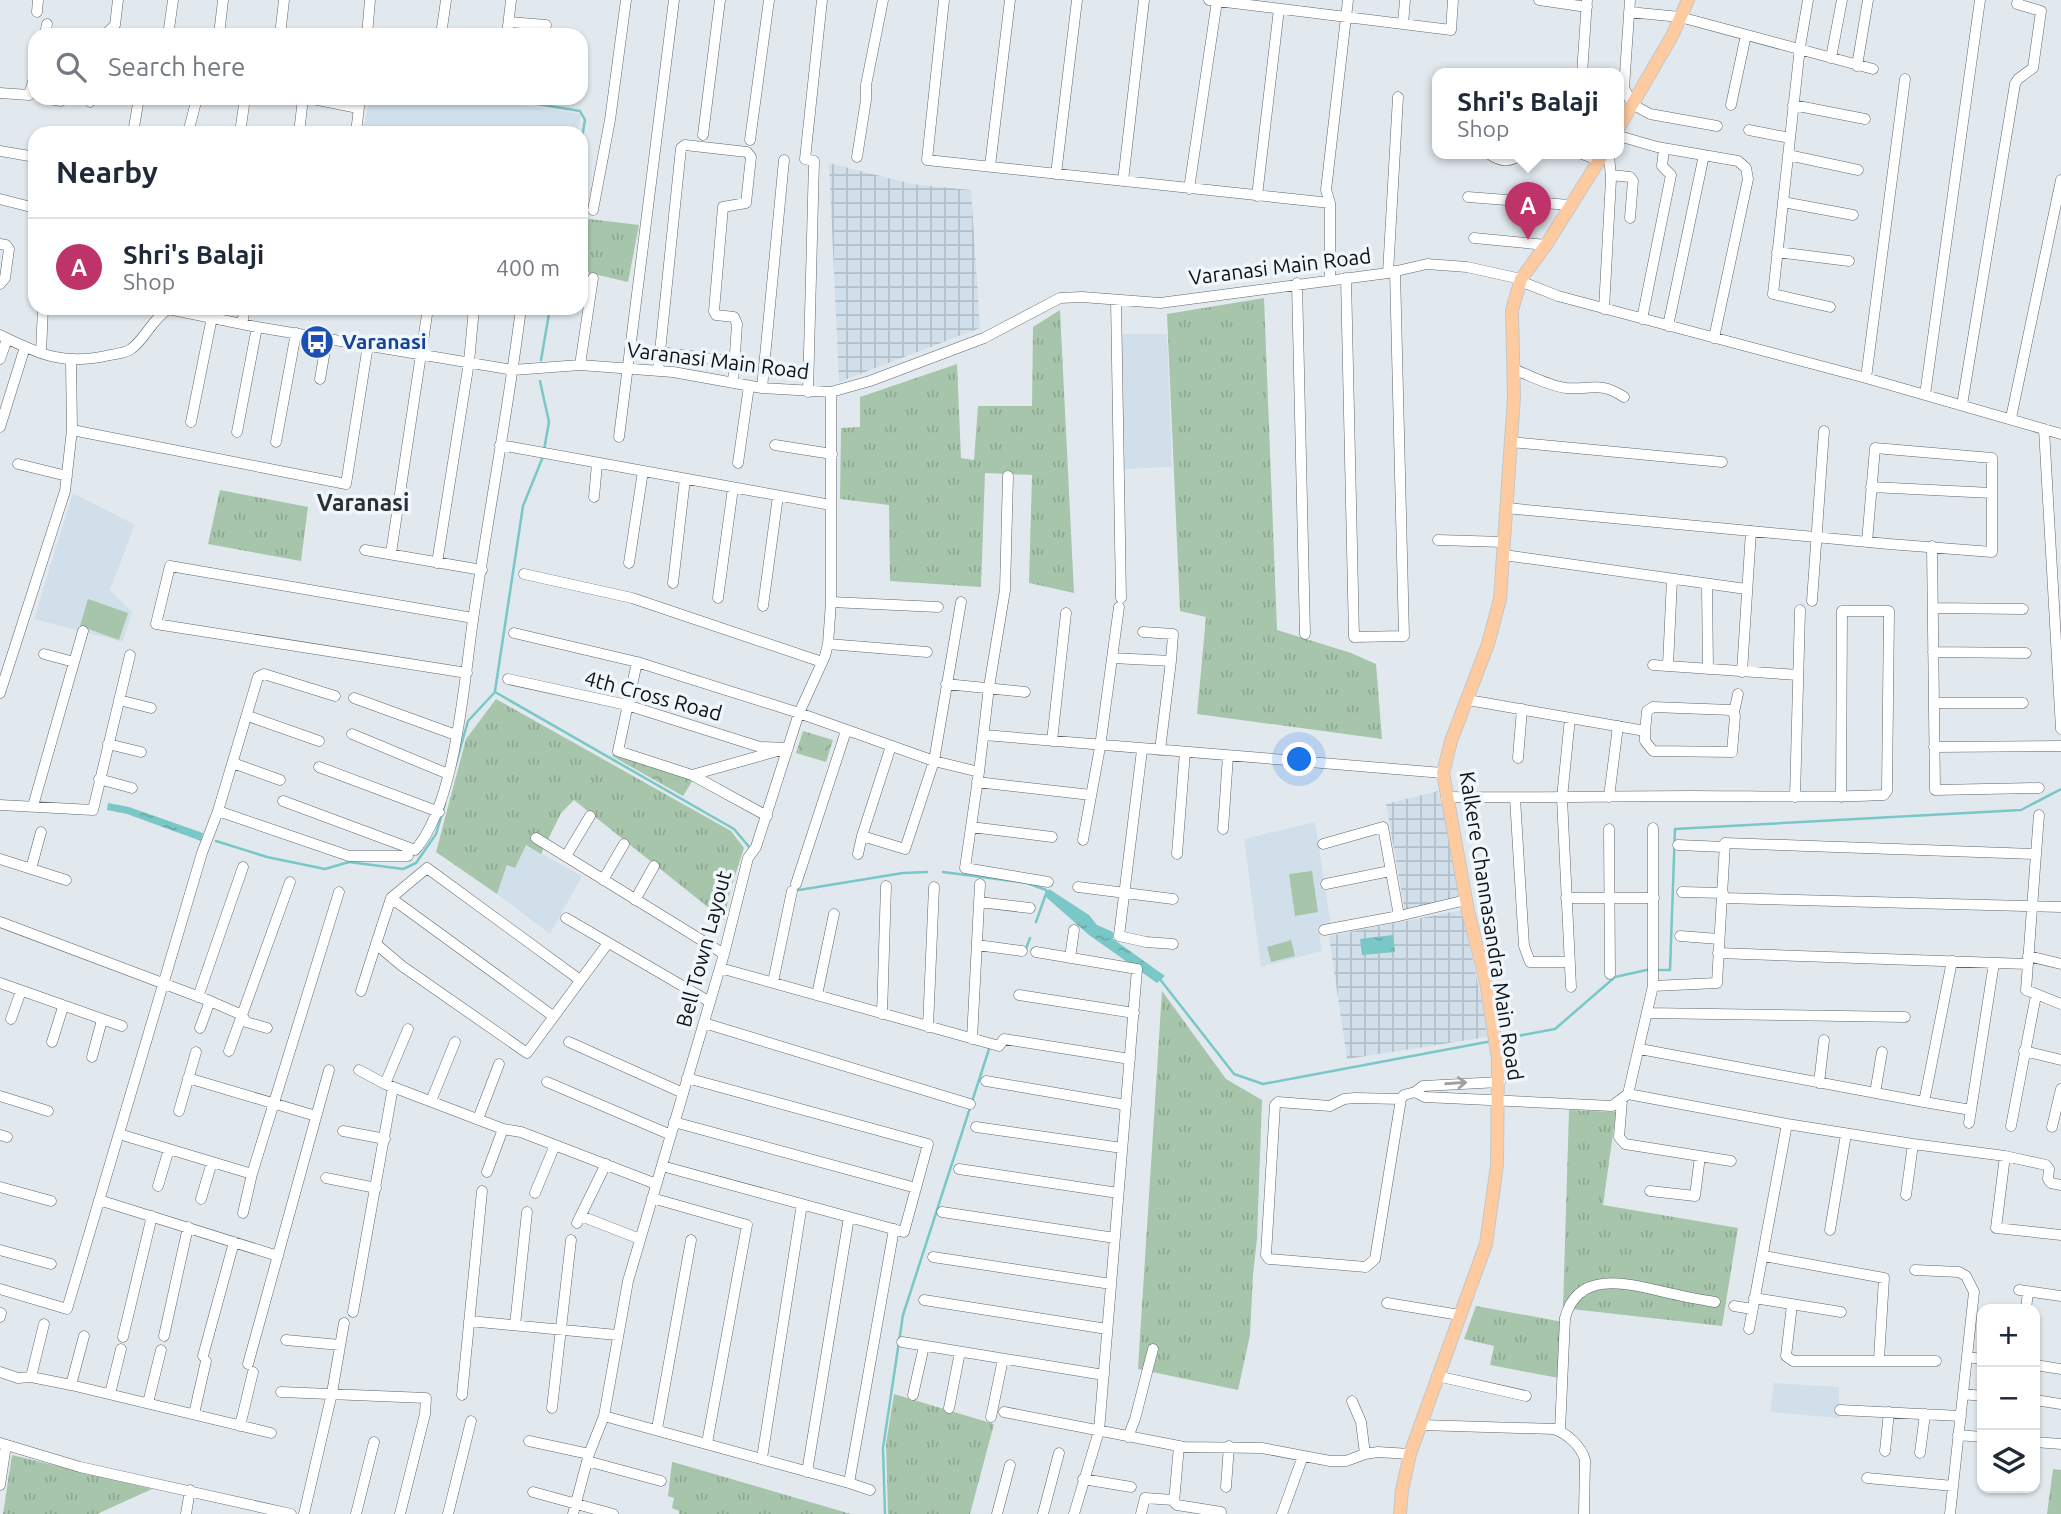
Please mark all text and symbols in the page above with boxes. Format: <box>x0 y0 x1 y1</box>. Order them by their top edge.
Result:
search box <box>28 28 588 105</box>
icon: search <box>52 48 90 86</box>
text: Search here <box>108 52 245 81</box>
popup <box>1432 68 1624 159</box>
text: Shri's Balaji <box>1457 87 1599 116</box>
text: Shop <box>1457 116 1509 141</box>
text: Nearby <box>56 155 158 189</box>
pin: A <box>1505 182 1551 240</box>
text: Shri's Balaji <box>123 240 264 269</box>
street label: Varanasi Main Road <box>1187 243 1372 289</box>
text: A <box>71 255 87 280</box>
text: 400 m <box>496 255 560 280</box>
text: Shop <box>123 269 175 294</box>
bus stop icon: Varanasi <box>298 323 336 361</box>
place label: Varanasi <box>342 329 427 353</box>
street label: Varanasi Main Road <box>626 337 811 383</box>
district label: Varanasi <box>317 490 409 515</box>
street label: 4th Cross Road <box>582 665 725 725</box>
your location <box>1282 742 1316 776</box>
street label: Kalkere Channasandra Main Road <box>1456 770 1528 1082</box>
street label: Bell Town Layout <box>671 868 735 1030</box>
one-way arrow <box>1444 1076 1467 1089</box>
map controls <box>1977 1304 2040 1493</box>
button: + <box>1977 1304 2040 1367</box>
button: − <box>1977 1367 2040 1430</box>
button: layers <box>1977 1430 2040 1493</box>

